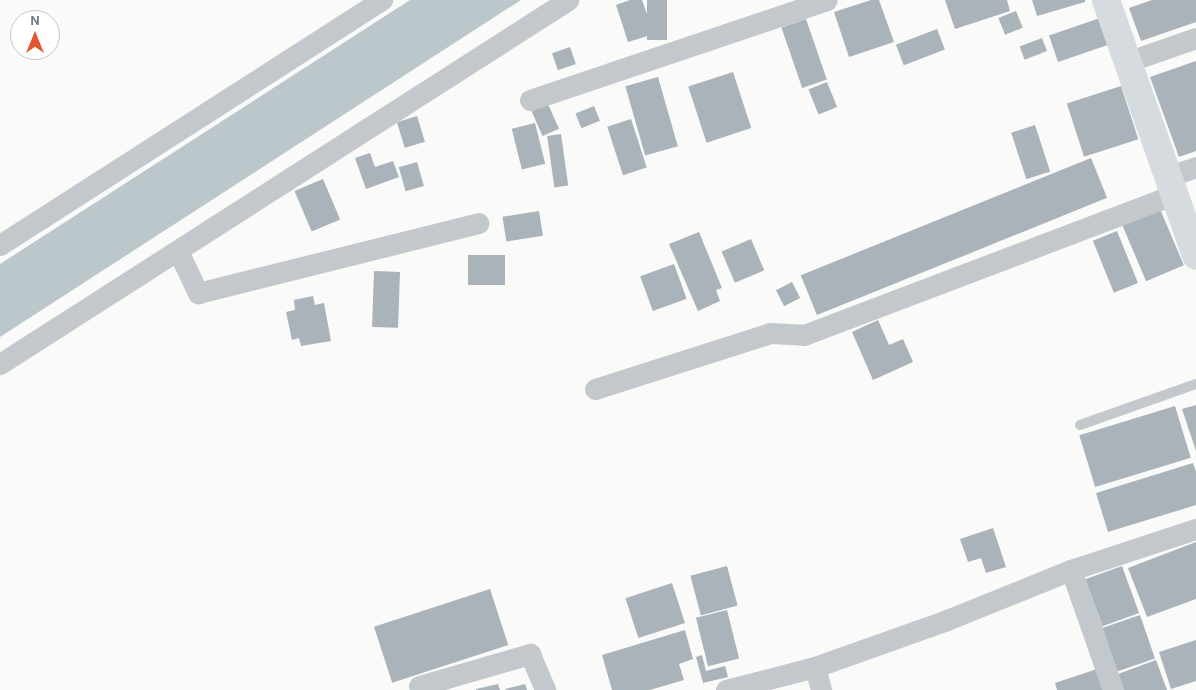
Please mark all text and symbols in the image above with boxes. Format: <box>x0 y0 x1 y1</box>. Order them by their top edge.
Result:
north arrow <box>10 10 60 60</box>
text: N <box>30 12 40 29</box>

